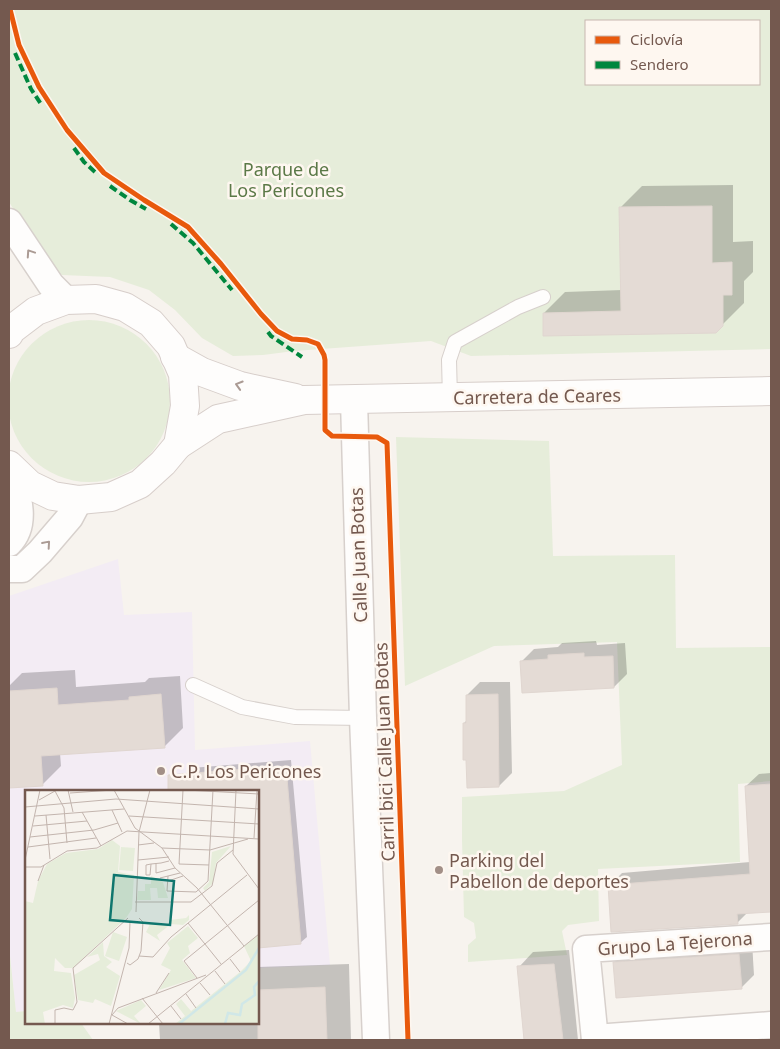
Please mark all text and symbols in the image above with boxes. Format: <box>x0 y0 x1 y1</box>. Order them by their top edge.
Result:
legend <box>585 20 760 85</box>
text: Ciclovía <box>630 29 683 49</box>
text: Sendero <box>630 54 689 74</box>
park label: Parque de Los Pericones <box>228 157 344 202</box>
one-way arrow <box>27 250 36 259</box>
one-way arrow <box>235 381 244 391</box>
street label: Carretera de Ceares <box>453 383 621 409</box>
street label: Calle Juan Botas <box>344 487 372 623</box>
one-way arrow <box>42 540 51 549</box>
street label: Carril bici Calle Juan Botas <box>368 642 400 862</box>
place label: C.P. Los Pericones <box>171 759 321 783</box>
marker: C.P. Los Pericones <box>155 765 167 777</box>
inset map <box>25 790 259 1024</box>
place label: Parking del Pabellon de deportes <box>449 848 629 893</box>
marker: Parking del Pabellon de deportes <box>433 864 445 876</box>
street label: Grupo La Tejerona <box>597 926 753 960</box>

